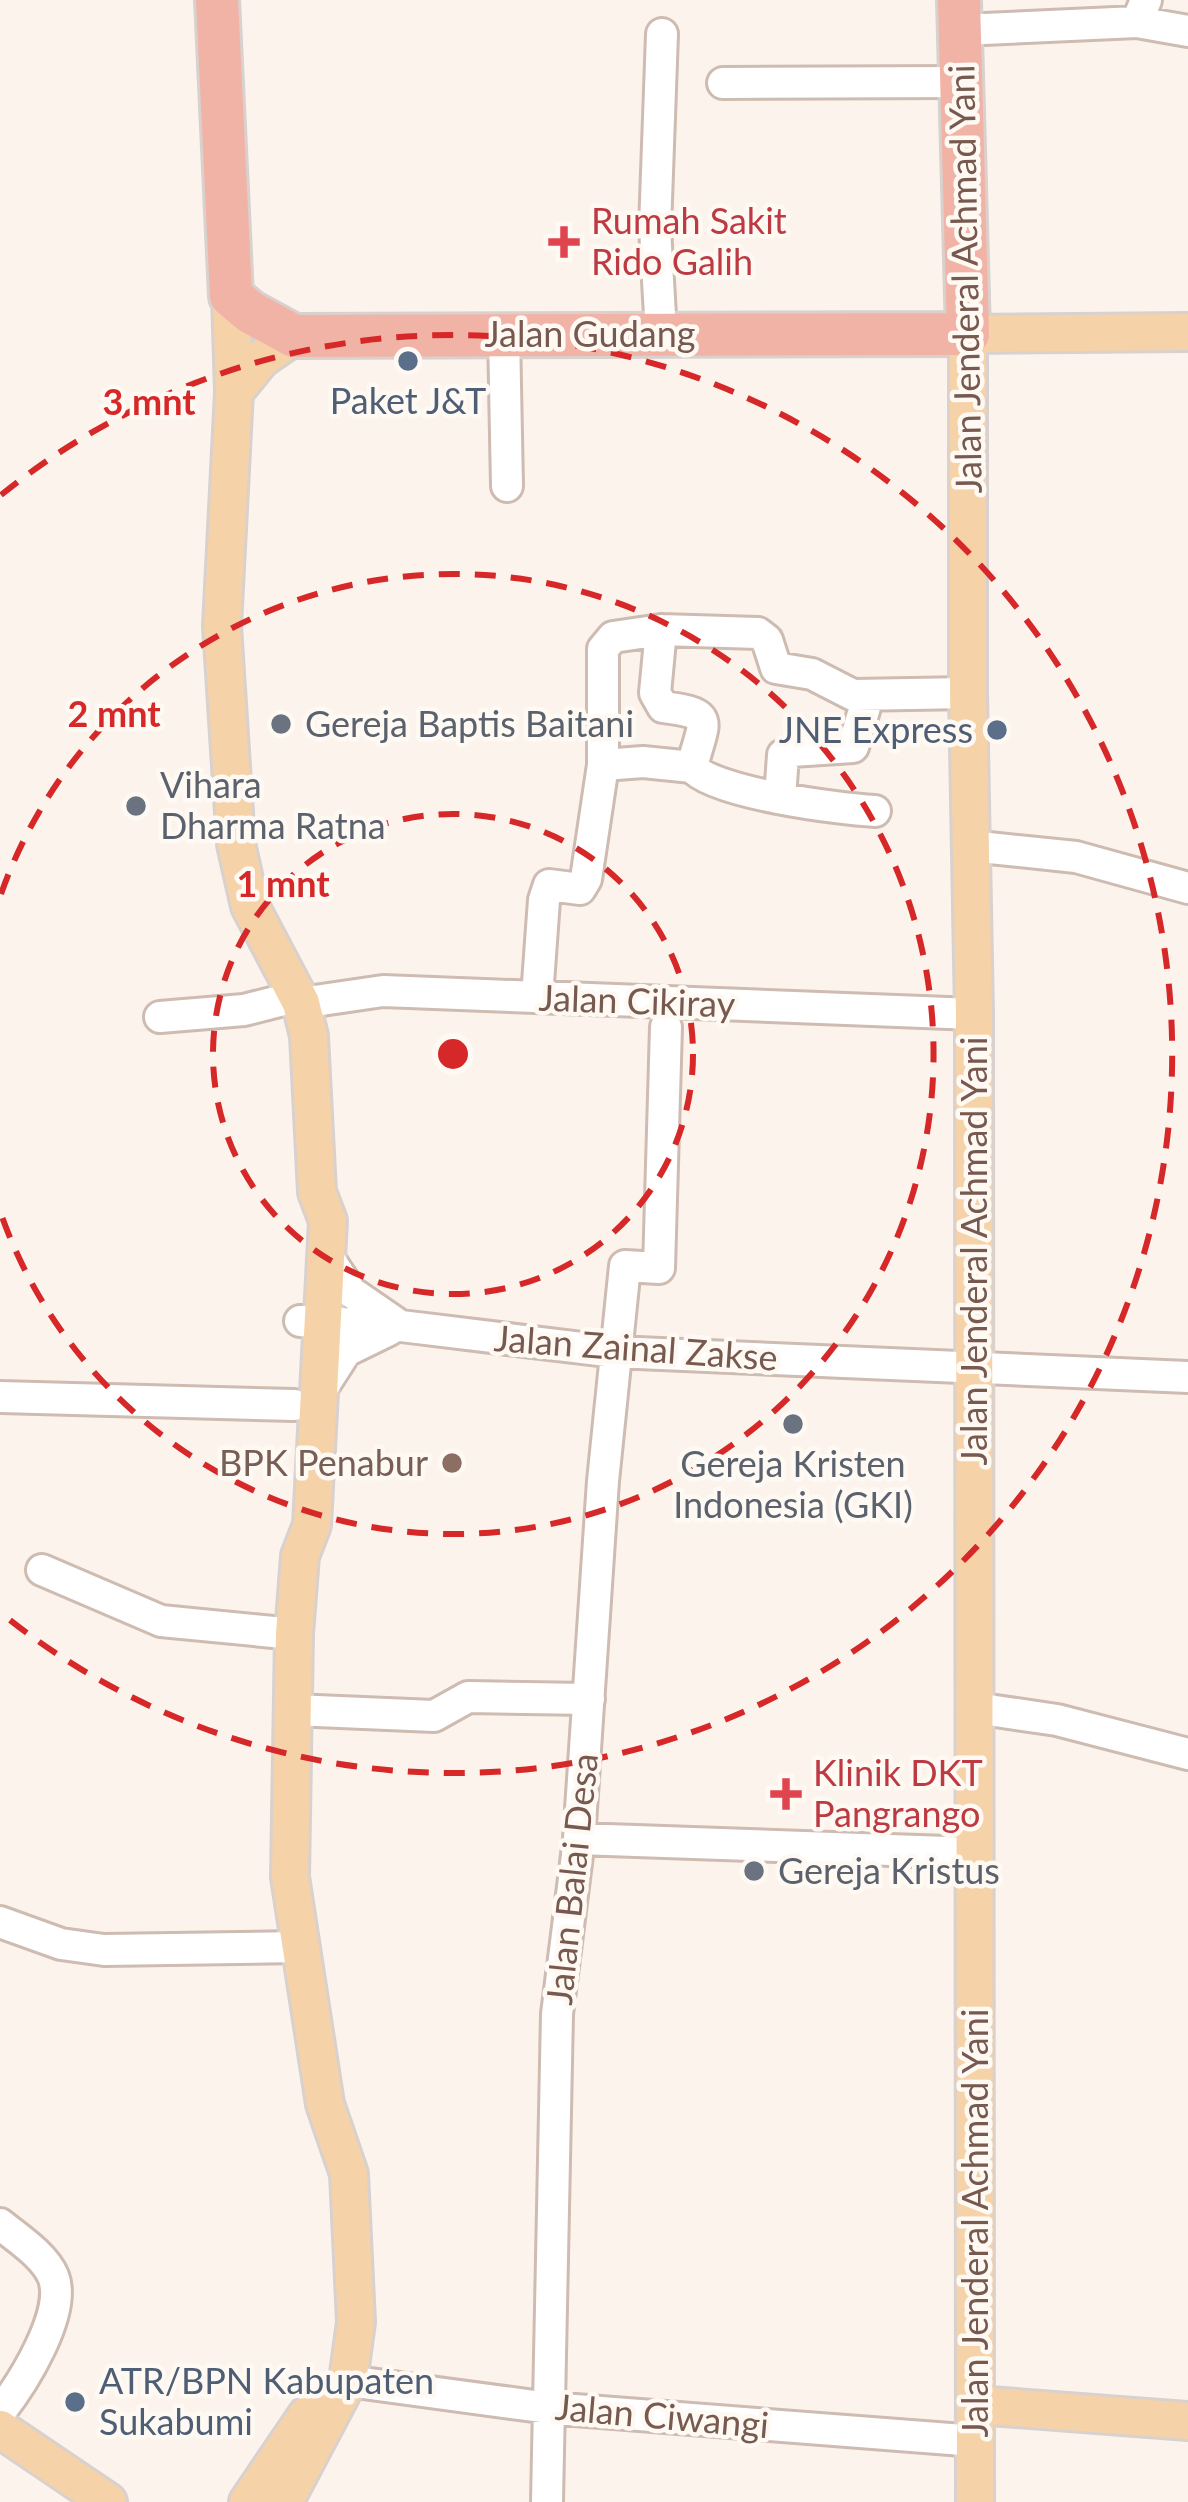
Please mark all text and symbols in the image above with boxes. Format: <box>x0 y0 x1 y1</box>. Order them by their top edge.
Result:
street label: Jalan Jenderal Achmad Yani <box>938 64 990 494</box>
place label: Rumah Sakit Rido Galih <box>591 198 787 283</box>
marker: Rumah Sakit Rido Galih <box>548 226 580 258</box>
street label: Jalan Gudang <box>485 311 696 355</box>
marker: Paket J&T <box>395 348 421 374</box>
place label: Paket J&T <box>330 378 486 422</box>
text: 3 mnt <box>102 379 196 423</box>
text: 2 mnt <box>67 691 161 735</box>
place label: Gereja Baptis Baitani <box>305 701 634 745</box>
place label: JNE Express <box>779 707 973 751</box>
marker: Gereja Baptis Baitani <box>268 711 294 737</box>
marker: JNE Express <box>984 717 1010 743</box>
place label: Vihara Dharma Ratna <box>160 762 386 847</box>
marker: Vihara Dharma Ratna <box>123 793 149 819</box>
text: 1 mnt <box>236 861 330 905</box>
street label: Jalan Cikiray <box>538 975 736 1025</box>
centre of rings <box>432 1033 474 1075</box>
street label: Jalan Jenderal Achmad Yani <box>951 1037 995 1465</box>
street label: Jalan Zainal Zakse <box>493 1315 779 1379</box>
marker: Gereja Kristen Indonesia (GKI) <box>780 1411 806 1437</box>
place label: BPK Penabur <box>219 1440 428 1484</box>
place label: Gereja Kristen Indonesia (GKI) <box>673 1441 913 1526</box>
marker: BPK Penabur <box>439 1450 465 1476</box>
place label: Klinik DKT Pangrango <box>813 1750 983 1835</box>
street label: Jalan Balai Desa <box>536 1751 606 2007</box>
marker: Klinik DKT Pangrango <box>770 1778 802 1810</box>
place label: Gereja Kristus <box>778 1848 1000 1892</box>
marker: Gereja Kristus <box>741 1858 767 1884</box>
street label: Jalan Jenderal Achmad Yani <box>952 2009 996 2437</box>
place label: ATR/BPN Kabupaten Sukabumi <box>99 2358 434 2443</box>
street label: Jalan Ciwangi <box>553 2384 771 2446</box>
marker: ATR/BPN Kabupaten Sukabumi <box>62 2389 88 2415</box>

